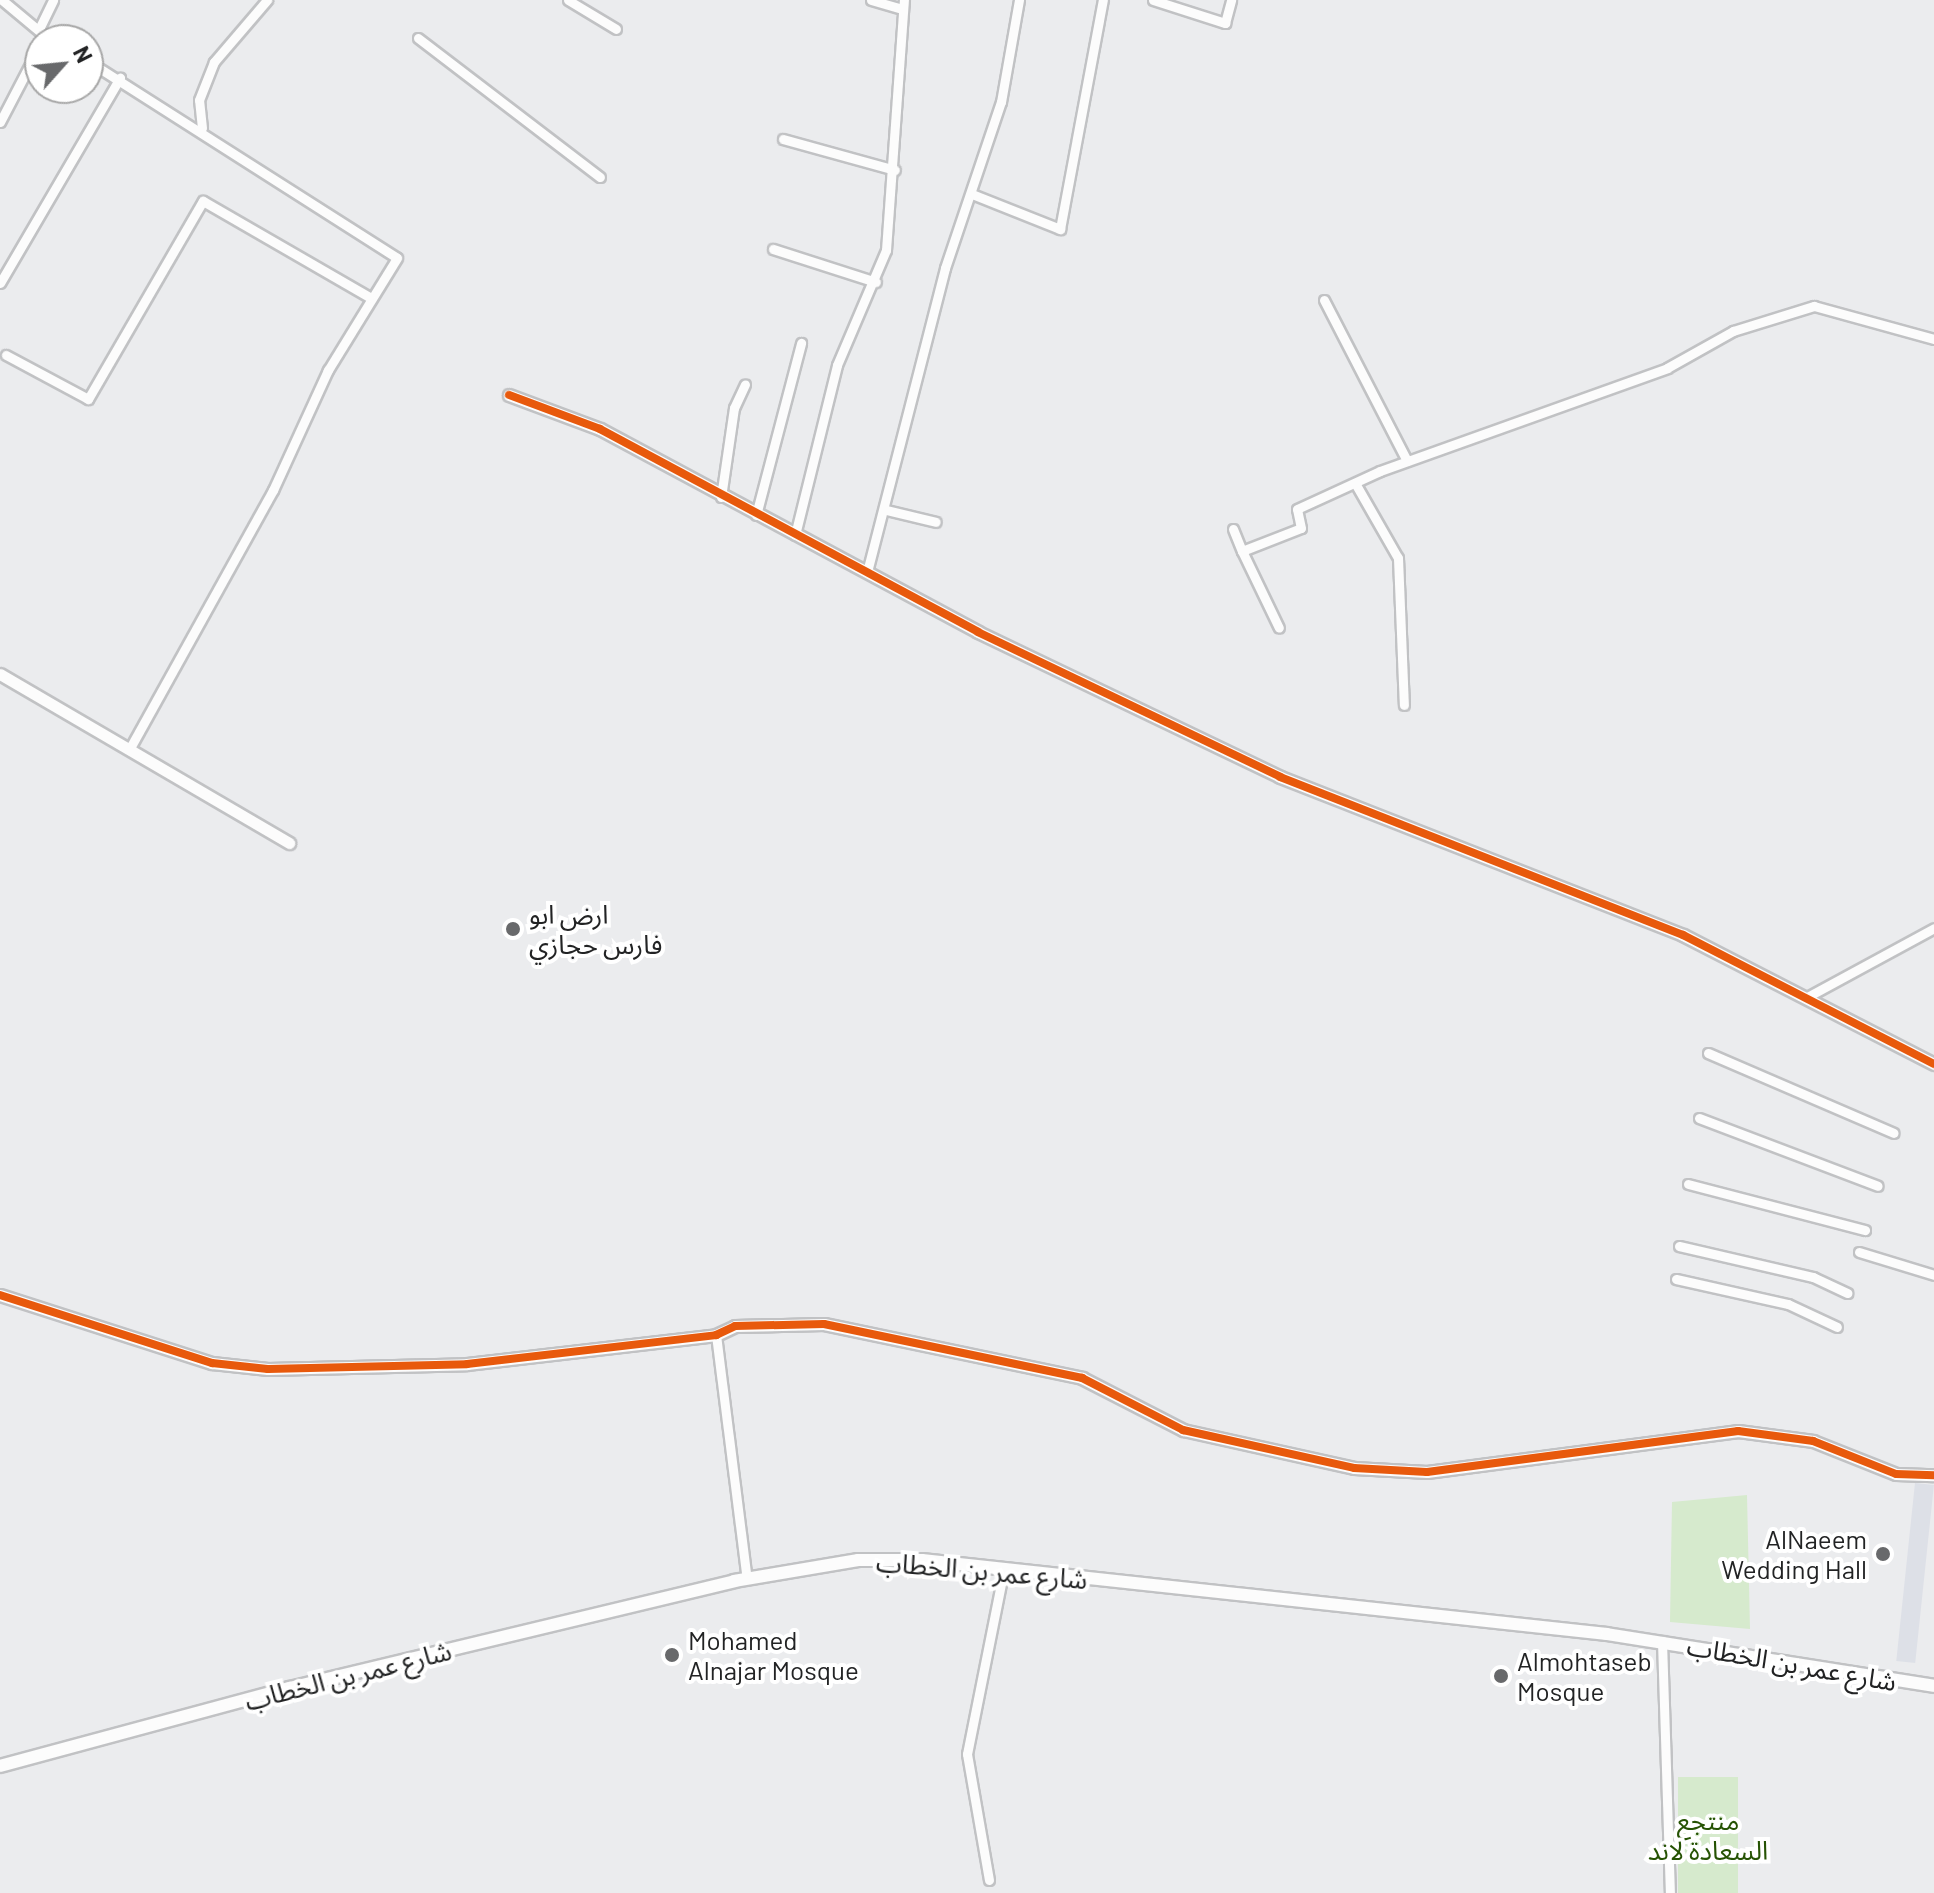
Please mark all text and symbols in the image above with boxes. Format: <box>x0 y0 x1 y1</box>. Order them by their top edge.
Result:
north arrow <box>24 24 104 104</box>
text: N <box>69 42 99 66</box>
place label: ارض ابو فارس حجازي <box>529 898 662 960</box>
marker: ارض ابو فارس حجازي <box>504 920 522 938</box>
place label: AlNaeem Wedding Hall <box>1721 1523 1867 1584</box>
street label: شارع عمر بن الخطاب <box>875 1545 1089 1595</box>
marker: AlNaeem Wedding Hall <box>1874 1545 1892 1563</box>
place label: Mohamed Alnajar Mosque <box>688 1624 859 1686</box>
street label: شارع عمر بن الخطاب <box>1685 1629 1899 1697</box>
street label: شارع عمر بن الخطاب <box>241 1634 455 1716</box>
place label: Almohtaseb Mosque <box>1517 1645 1652 1706</box>
marker: Mohamed Alnajar Mosque <box>663 1646 681 1664</box>
marker: Almohtaseb Mosque <box>1492 1667 1510 1685</box>
park label: منتجع السعادة لاند <box>1648 1804 1768 1866</box>

